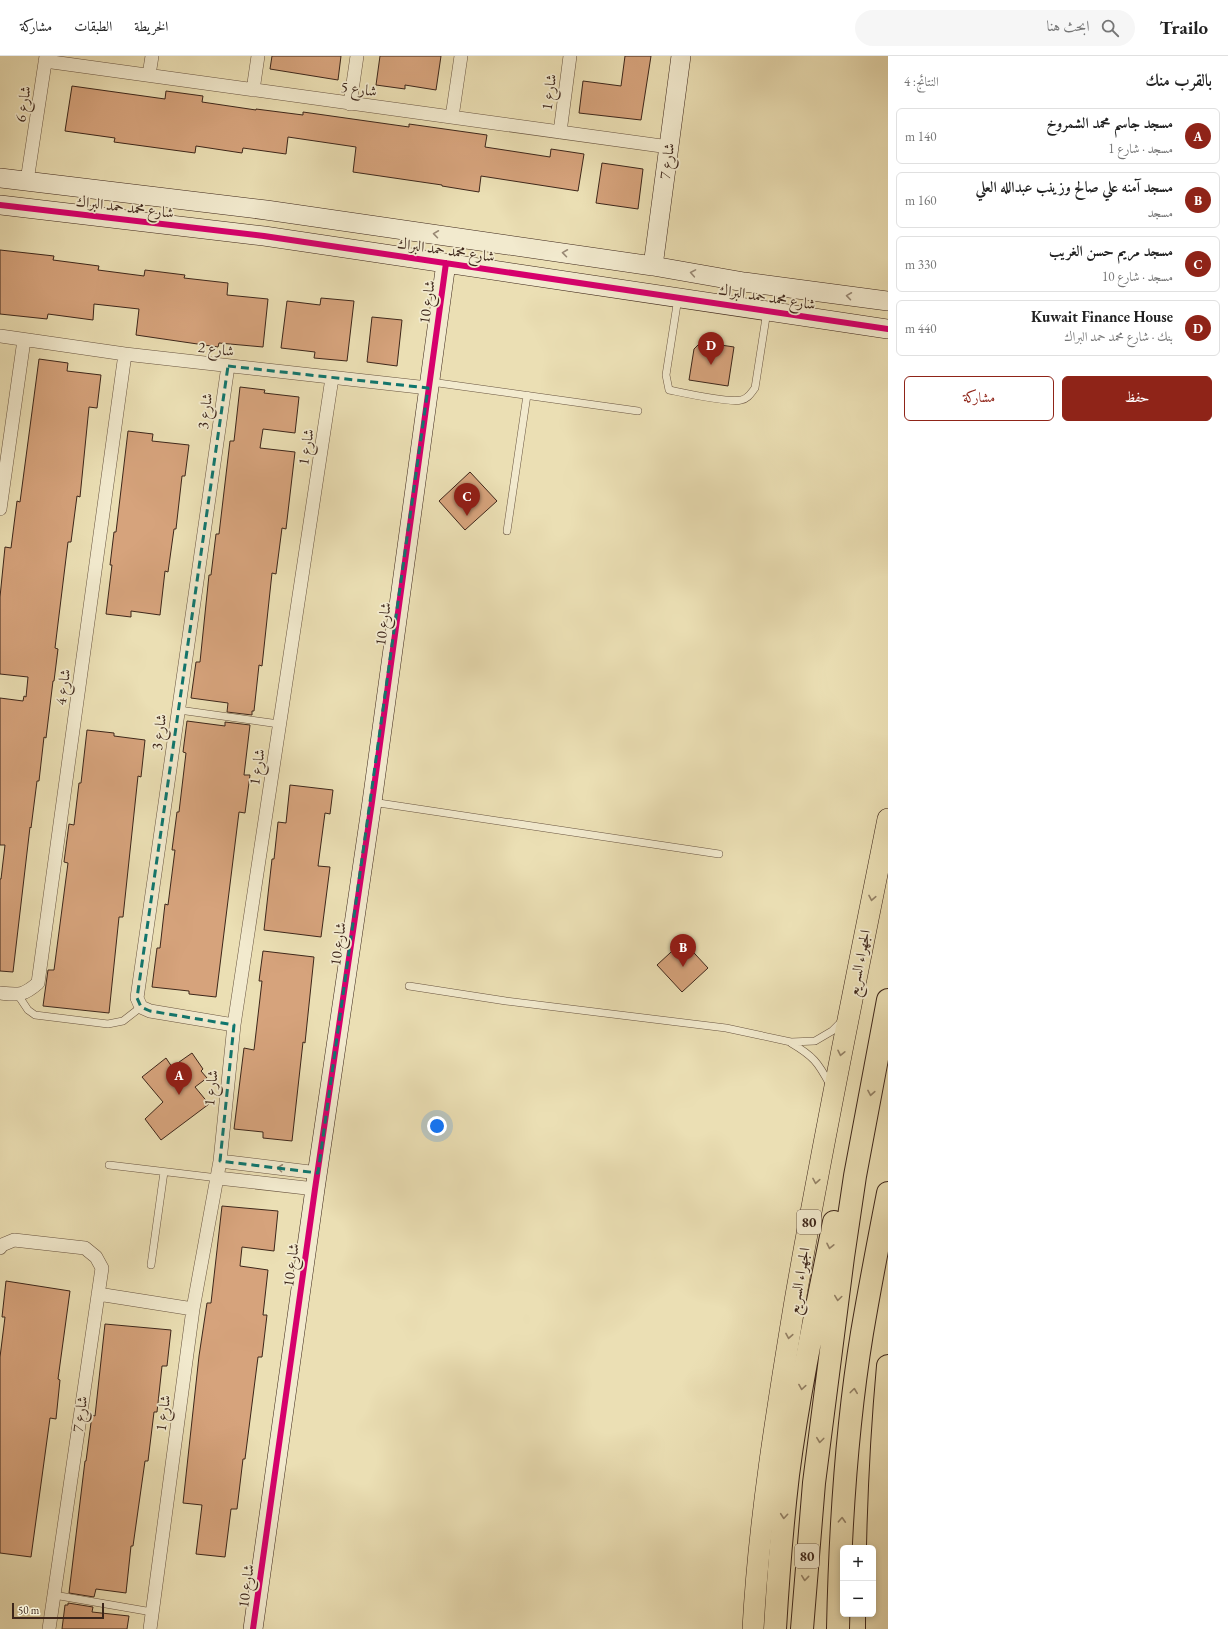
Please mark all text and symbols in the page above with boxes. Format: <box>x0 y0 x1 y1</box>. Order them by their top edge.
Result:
search box <box>855 10 1135 46</box>
text: Trailo <box>1159 15 1208 40</box>
text: ابحث هنا <box>1046 16 1089 35</box>
text: مشاركة <box>20 17 52 35</box>
text: الطبقات <box>74 17 112 35</box>
text: الخريطة <box>134 17 168 35</box>
icon: search <box>1099 17 1121 39</box>
text: بالقرب منك <box>1145 69 1212 91</box>
street label: شارع 1 <box>537 73 564 112</box>
text: النتائج: 4 <box>904 73 939 90</box>
street label: شارع 5 <box>339 77 378 104</box>
street label: شارع 6 <box>10 85 39 124</box>
text: مسجد جاسم محمد الشمروخ <box>1046 113 1173 132</box>
text: 140 m <box>905 128 936 145</box>
text: A <box>1193 128 1203 145</box>
text: مسجد · شارع 1 <box>1108 140 1173 157</box>
street label: شارع 7 <box>655 142 682 181</box>
text: مسجد آمنه علي صالح وزينب عبدالله العلي <box>975 177 1173 196</box>
street label: شارع محمد حمد البراك <box>75 191 175 226</box>
text: 160 m <box>905 192 936 209</box>
text: B <box>1194 192 1202 209</box>
text: مسجد <box>1147 204 1173 221</box>
one-way arrow <box>433 230 439 239</box>
street label: شارع محمد حمد البراك <box>396 233 496 270</box>
text: مسجد مريم حسن الغريب <box>1049 241 1173 260</box>
one-way arrow <box>562 249 568 258</box>
text: 330 m <box>905 256 936 273</box>
text: C <box>1193 256 1203 273</box>
text: مسجد · شارع 10 <box>1102 268 1173 285</box>
one-way arrow <box>690 269 696 278</box>
street label: شارع 10 <box>414 279 443 325</box>
street label: شارع محمد حمد البراك <box>716 279 817 318</box>
one-way arrow <box>846 292 852 301</box>
text: Kuwait Finance House <box>1031 307 1173 326</box>
text: 440 m <box>905 320 936 337</box>
text: D <box>1193 320 1203 337</box>
text: بنك · شارع محمد حمد البراك <box>1064 328 1173 345</box>
pin: D <box>698 332 724 365</box>
street label: شارع 2 <box>196 337 235 364</box>
button: مشاركة <box>904 376 1054 421</box>
button: حفظ <box>1062 376 1212 421</box>
street label: شارع 3 <box>193 392 220 431</box>
street label: شارع 1 <box>293 428 322 467</box>
pin: C <box>454 483 480 516</box>
street label: شارع 10 <box>370 601 399 647</box>
street label: شارع 4 <box>51 668 78 707</box>
street label: شارع 3 <box>147 713 174 752</box>
street label: شارع 1 <box>244 748 273 787</box>
one-way arrow <box>869 895 877 901</box>
street label: شارع 10 <box>325 921 354 967</box>
street label: الجهراء السريع <box>843 928 879 999</box>
pin: B <box>670 934 696 967</box>
one-way arrow <box>837 1050 845 1056</box>
pin: A <box>166 1062 192 1095</box>
street label: شارع 1 <box>199 1069 226 1107</box>
one-way arrow <box>867 1090 876 1096</box>
your location <box>427 1116 447 1136</box>
one-way arrow <box>276 1164 283 1173</box>
one-way arrow <box>813 1178 821 1184</box>
road number: 80 <box>797 1210 821 1234</box>
street label: شارع 10 <box>278 1242 307 1288</box>
one-way arrow <box>826 1243 834 1249</box>
street label: الجهراء السريع <box>783 1246 819 1317</box>
one-way arrow <box>834 1295 843 1301</box>
one-way arrow <box>785 1333 794 1340</box>
one-way arrow <box>798 1384 807 1390</box>
one-way arrow <box>849 1388 858 1394</box>
street label: شارع 1 <box>151 1394 178 1433</box>
street label: شارع 7 <box>68 1395 95 1434</box>
one-way arrow <box>815 1437 824 1444</box>
one-way arrow <box>780 1513 789 1519</box>
one-way arrow <box>838 1517 846 1523</box>
road number: 80 <box>795 1544 819 1568</box>
map controls <box>840 1545 876 1617</box>
button: + <box>840 1545 876 1581</box>
street label: شارع 10 <box>233 1563 262 1609</box>
one-way arrow <box>801 1574 810 1581</box>
button: − <box>840 1581 876 1617</box>
scale bar <box>12 1601 104 1620</box>
text: 50 m <box>18 1603 39 1617</box>

